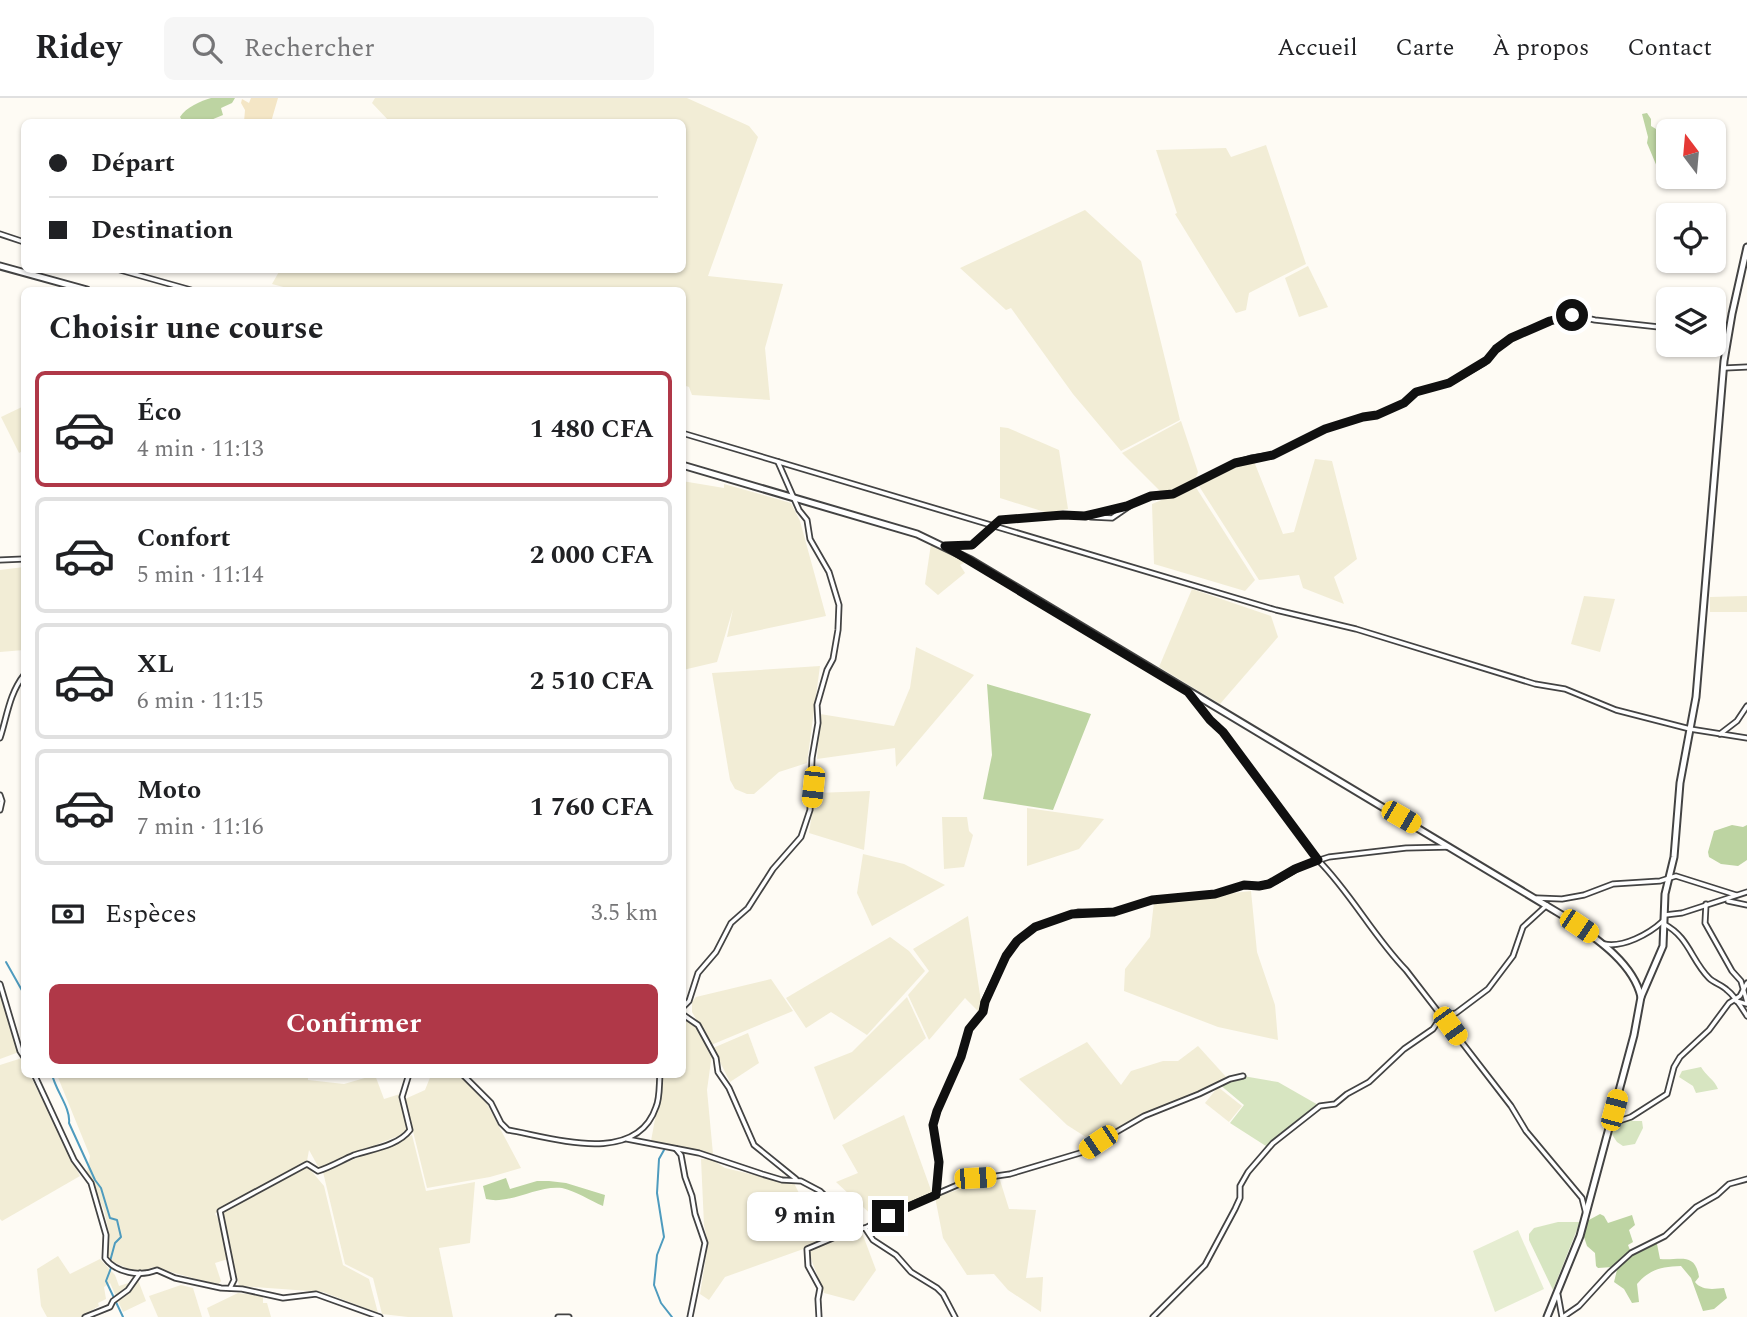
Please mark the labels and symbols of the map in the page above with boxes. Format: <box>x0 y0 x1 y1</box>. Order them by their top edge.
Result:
north arrow <box>1656 119 1726 189</box>
route start <box>1556 299 1588 331</box>
car <box>801 765 826 809</box>
car <box>1378 797 1425 837</box>
car <box>1556 906 1603 946</box>
car <box>1430 1003 1471 1049</box>
car <box>1599 1087 1630 1133</box>
car <box>1075 1122 1122 1162</box>
car <box>954 1166 997 1190</box>
callout: 9 min <box>748 1192 864 1240</box>
route end <box>872 1200 904 1232</box>

